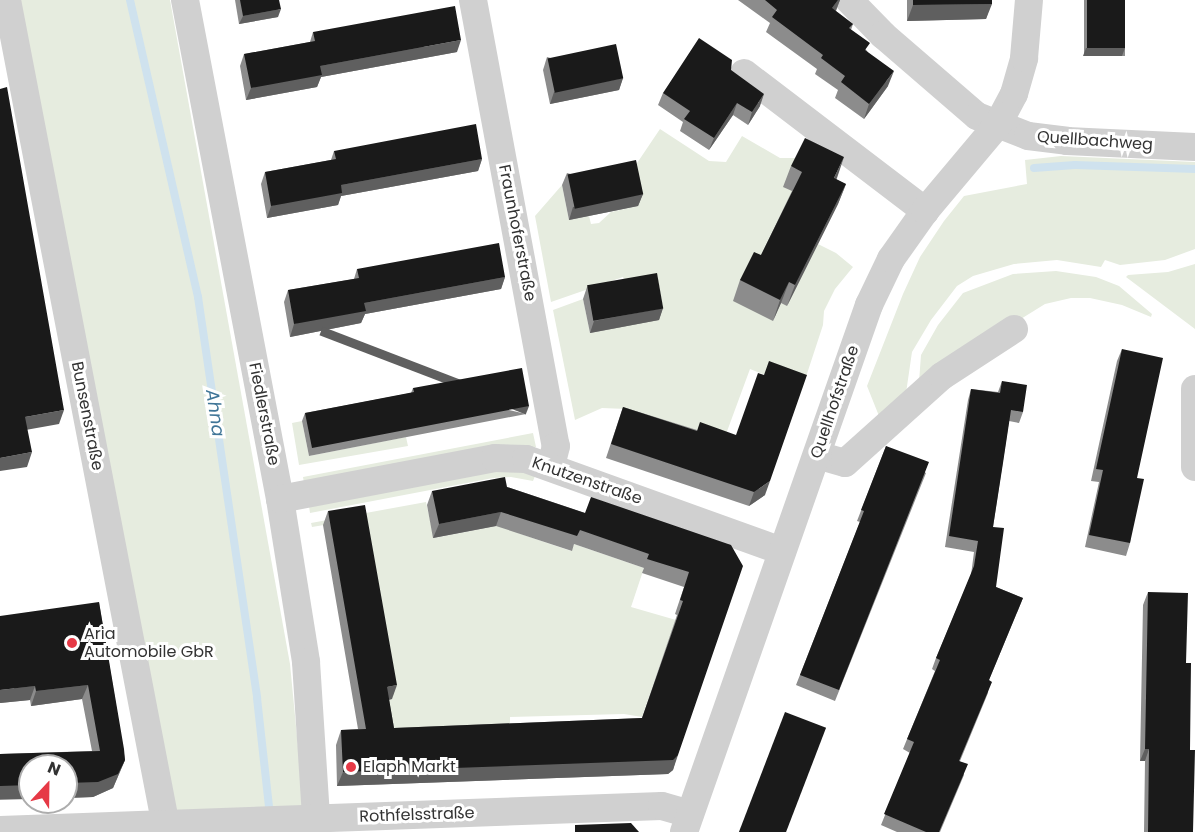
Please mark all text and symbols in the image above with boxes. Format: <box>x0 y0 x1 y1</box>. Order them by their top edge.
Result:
street label: Quellbachweg <box>1036 127 1154 155</box>
street label: Fraunhoferstraße <box>494 163 540 303</box>
street label: Quellhofstraße <box>807 343 863 461</box>
street label: Bunsenstraße <box>67 360 107 472</box>
street label: Fiedlerstraße <box>245 361 283 467</box>
water label: Ahna <box>201 388 229 438</box>
street label: Knutzenstraße <box>529 453 645 509</box>
place label: Aria Automobile GbR <box>84 624 214 662</box>
marker: Aria Automobile GbR <box>65 636 79 650</box>
north arrow <box>18 754 78 814</box>
text: N <box>44 756 64 782</box>
place label: Elaph Markt <box>363 757 456 777</box>
marker: Elaph Markt <box>344 760 358 774</box>
street label: Rothfelsstraße <box>359 803 475 827</box>

